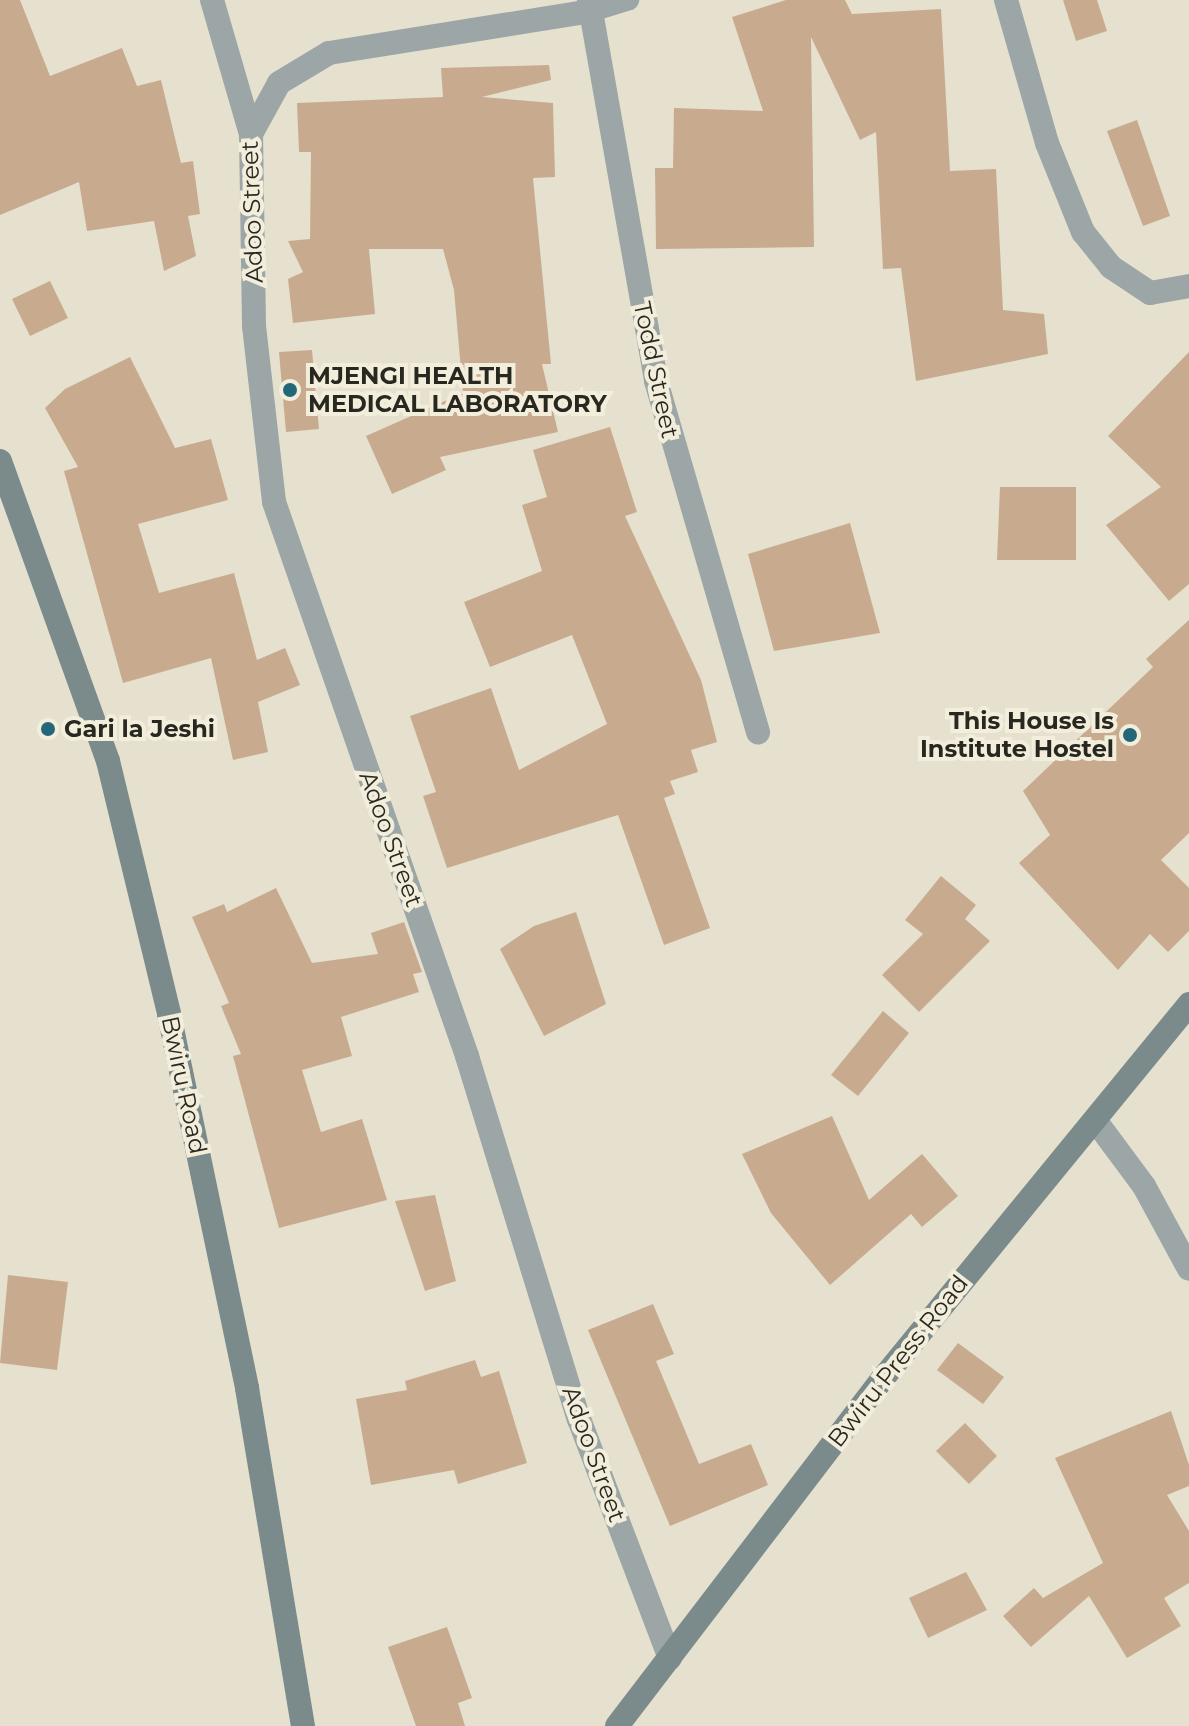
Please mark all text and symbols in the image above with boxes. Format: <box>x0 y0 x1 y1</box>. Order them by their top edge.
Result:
street label: Adoo Street <box>235 140 269 284</box>
street label: Todd Street <box>627 299 685 441</box>
place label: MJENGI HEALTH MEDICAL LABORATORY <box>308 362 607 418</box>
marker: MJENGI HEALTH MEDICAL LABORATORY <box>279 379 301 401</box>
place label: This House Is Institute Hostel <box>920 707 1114 763</box>
place label: Gari la Jeshi <box>64 715 215 743</box>
marker: Gari la Jeshi <box>39 720 57 738</box>
marker: This House Is Institute Hostel <box>1121 726 1139 744</box>
street label: Adoo Street <box>353 767 429 911</box>
street label: Bwiru Road <box>155 1013 213 1157</box>
street label: Bwiru Press Road <box>822 1269 974 1453</box>
street label: Adoo Street <box>556 1382 632 1526</box>

